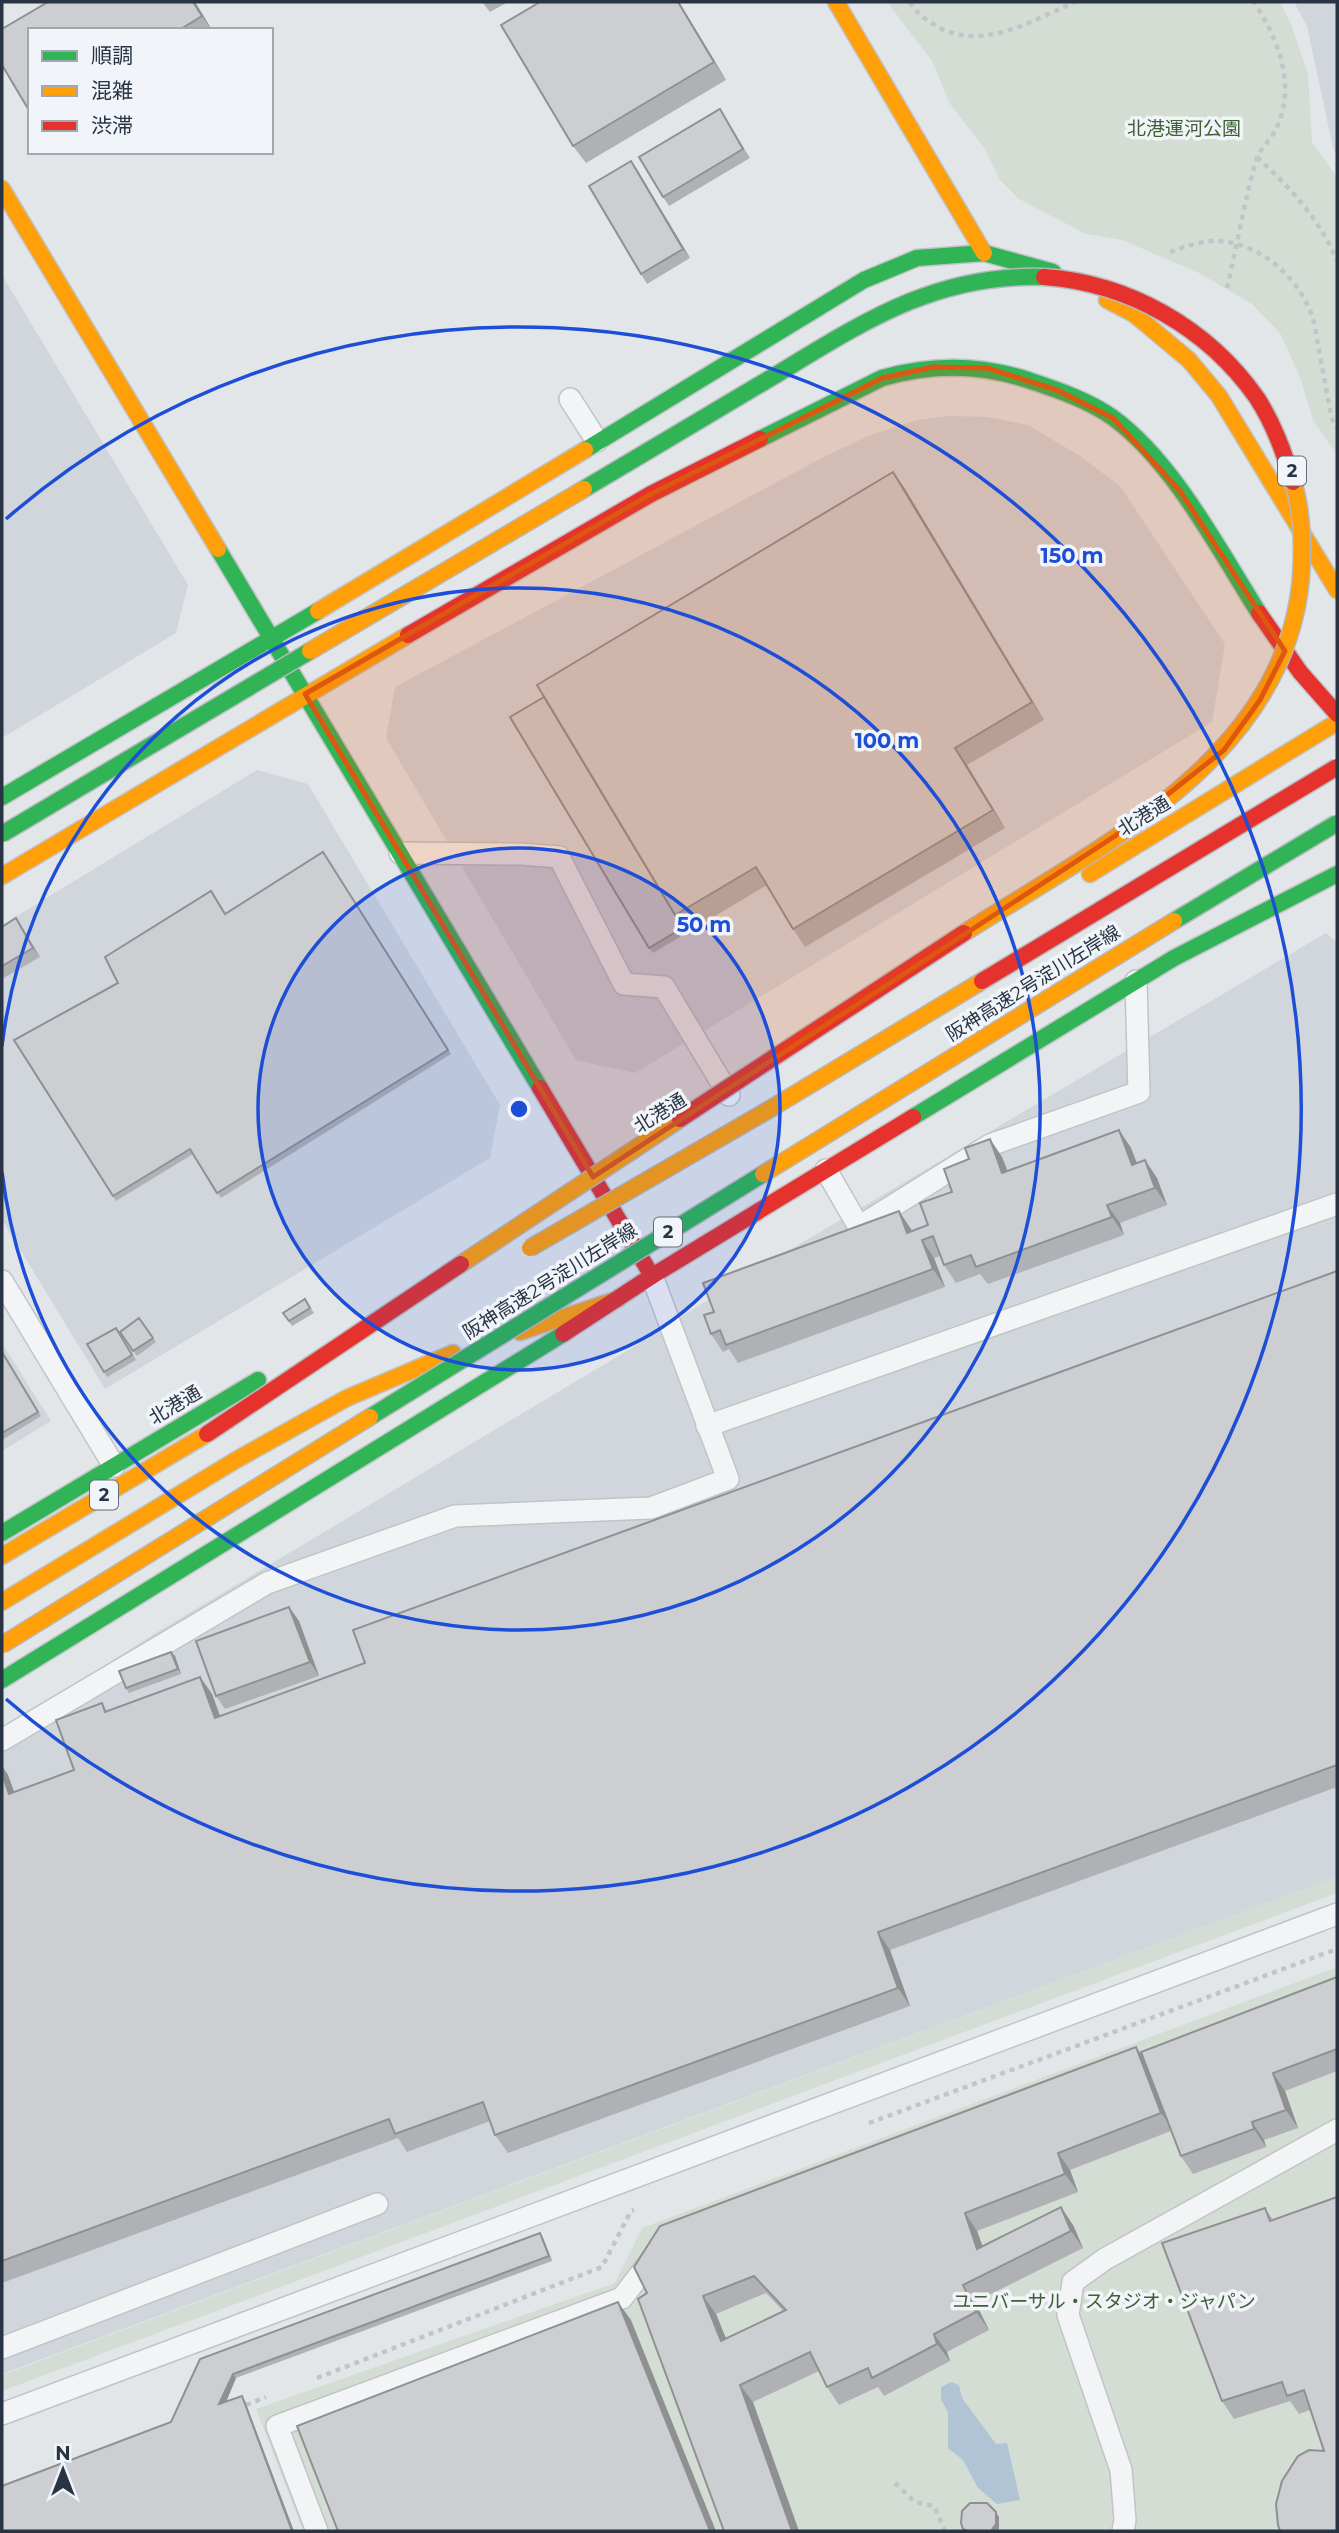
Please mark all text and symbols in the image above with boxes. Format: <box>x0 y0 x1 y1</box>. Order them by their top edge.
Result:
legend <box>28 28 273 154</box>
text: 順調 <box>91 43 133 68</box>
text: 混雑 <box>91 78 133 103</box>
text: 渋滞 <box>91 113 133 138</box>
park label: 北港運河公園 <box>1127 117 1241 140</box>
road number: 2 <box>1278 457 1306 486</box>
text: 150 m <box>1041 543 1103 568</box>
text: 100 m <box>855 728 919 753</box>
street label: 北港通 <box>1114 791 1174 841</box>
text: 50 m <box>677 912 731 937</box>
street label: 阪神高速2号淀川左岸線 <box>942 920 1124 1046</box>
street label: 北港通 <box>630 1088 690 1138</box>
centre of rings <box>507 1097 531 1121</box>
street label: 阪神高速2号淀川左岸線 <box>459 1218 641 1344</box>
road number: 2 <box>654 1218 682 1246</box>
street label: 北港通 <box>145 1380 205 1430</box>
road number: 2 <box>90 1480 118 1510</box>
park label: ユニバーサル・スタジオ・ジャパン <box>952 2290 1256 2313</box>
north arrow <box>28 2435 98 2505</box>
text: N <box>55 2442 71 2465</box>

